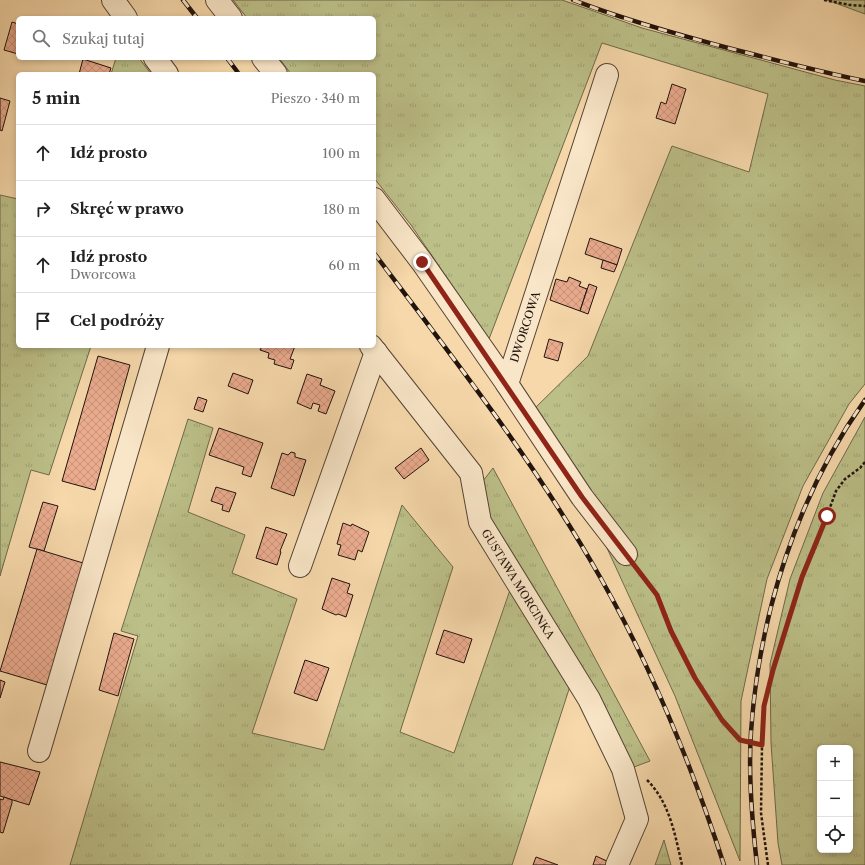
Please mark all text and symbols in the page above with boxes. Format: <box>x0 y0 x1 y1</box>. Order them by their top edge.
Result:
search box <box>16 16 376 60</box>
icon: search <box>30 27 52 49</box>
text: Szukaj tutaj <box>62 29 144 48</box>
text: 5 min <box>32 88 80 108</box>
text: Pieszo · 340 m <box>271 90 360 106</box>
icon: ahead <box>32 142 54 164</box>
text: Idź prosto <box>70 143 147 162</box>
text: 100 m <box>322 145 360 161</box>
icon: right <box>32 198 54 220</box>
text: Skręć w prawo <box>70 199 184 218</box>
text: 180 m <box>323 201 360 217</box>
text: Idź prosto <box>70 247 147 266</box>
route end <box>413 253 431 271</box>
icon: ahead <box>32 254 54 276</box>
text: 60 m <box>329 257 360 273</box>
text: Dworcowa <box>70 266 136 282</box>
street label: DWORCOWA <box>507 289 543 364</box>
icon: arrive <box>32 310 54 332</box>
text: Cel podróży <box>70 311 164 330</box>
route start <box>818 507 836 525</box>
street label: GUSTAWA MORCINKA <box>478 527 558 642</box>
map controls <box>817 745 853 853</box>
button: + <box>817 745 853 781</box>
button: − <box>817 781 853 817</box>
button: locate <box>817 817 853 853</box>

